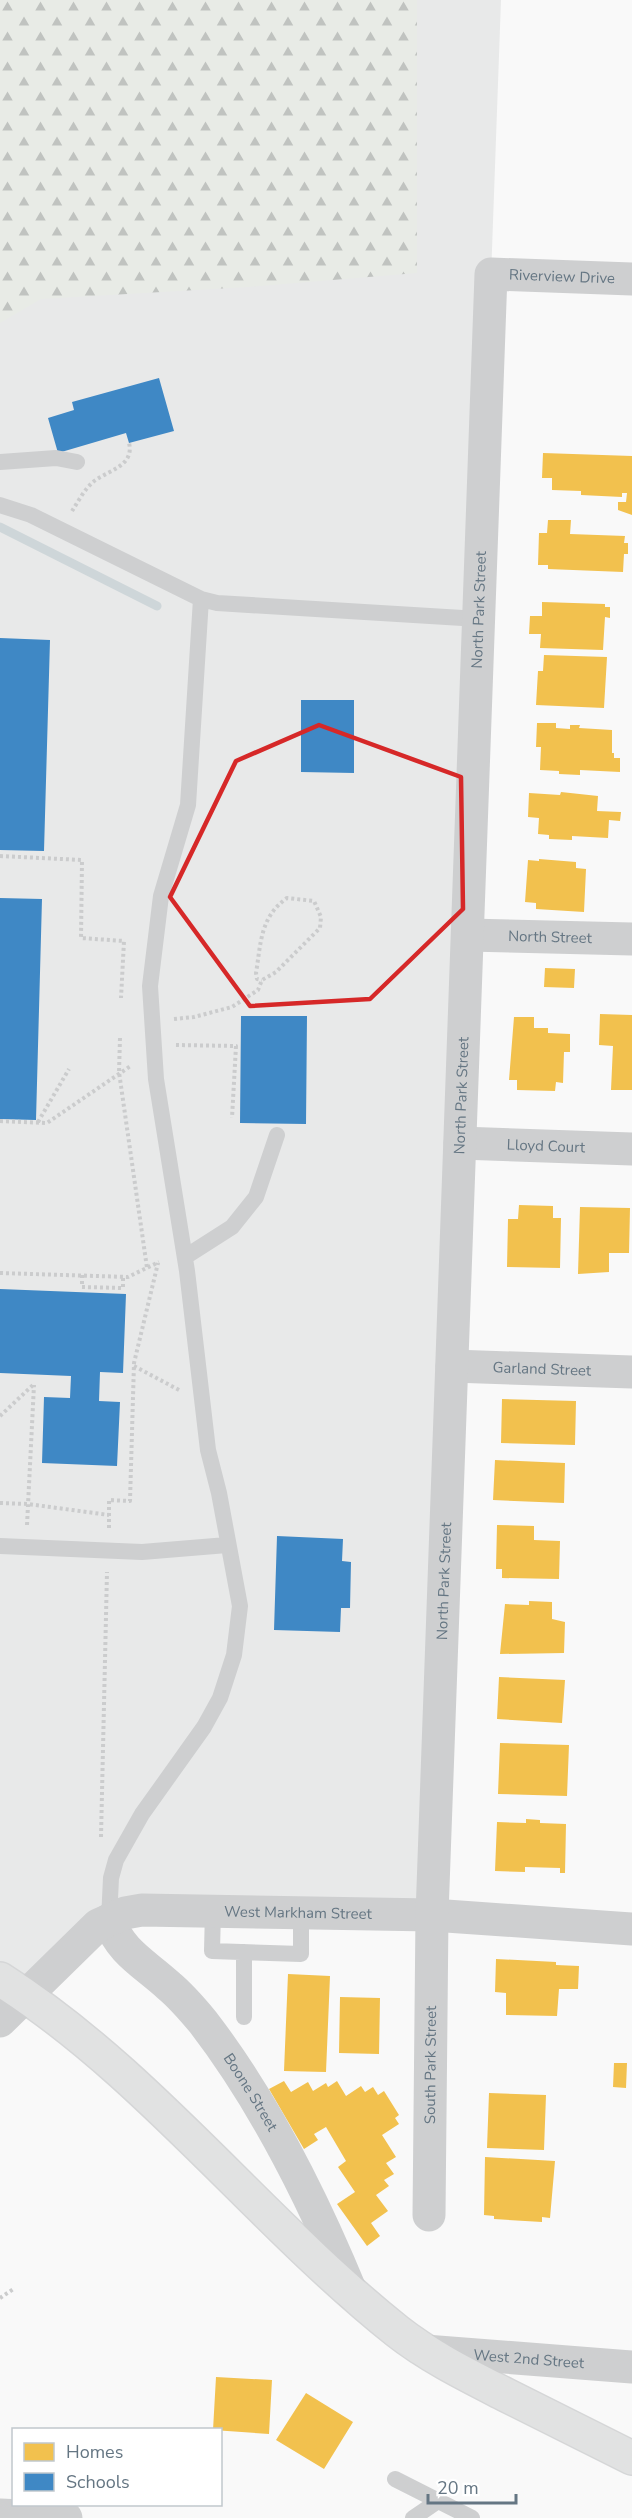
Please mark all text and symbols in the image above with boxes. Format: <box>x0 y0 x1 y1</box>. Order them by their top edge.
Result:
street label: Riverview Drive <box>508 265 615 288</box>
street label: North Park Street <box>467 550 491 669</box>
street label: North Street <box>508 926 593 948</box>
street label: North Park Street <box>449 1036 474 1155</box>
street label: Lloyd Court <box>506 1135 586 1157</box>
street label: Garland Street <box>492 1357 592 1381</box>
street label: North Park Street <box>432 1521 456 1640</box>
street label: West Markham Street <box>224 1901 373 1924</box>
street label: South Park Street <box>420 2005 441 2124</box>
street label: Boone Street <box>219 2049 283 2135</box>
street label: West 2nd Street <box>473 2345 586 2373</box>
legend <box>12 2428 222 2506</box>
text: Homes <box>66 2440 123 2464</box>
scale bar <box>428 2467 516 2505</box>
text: Schools <box>66 2470 130 2494</box>
text: 20 m <box>437 2476 479 2500</box>

